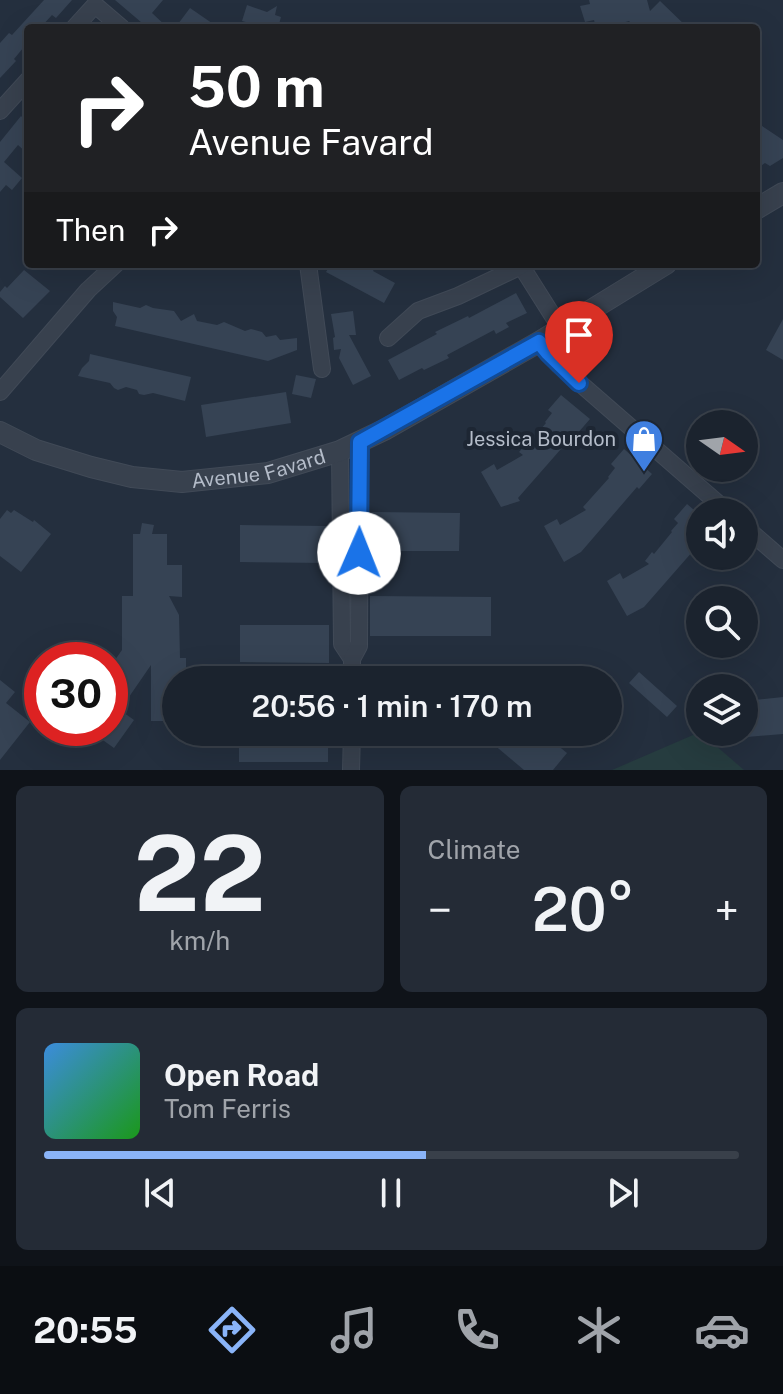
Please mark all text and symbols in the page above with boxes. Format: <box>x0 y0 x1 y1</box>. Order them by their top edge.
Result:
text: 50 m <box>188 54 325 120</box>
icon: right <box>56 56 160 160</box>
text: Avenue Favard <box>188 121 433 163</box>
icon: right <box>141 208 185 252</box>
text: Then <box>56 212 125 248</box>
pin <box>545 301 613 383</box>
icon: arrive <box>557 313 601 357</box>
north arrow <box>686 410 758 482</box>
map controls <box>686 410 758 746</box>
shop icon: Jessica Bourdon <box>623 418 665 473</box>
place label: Jessica Bourdon <box>466 427 616 451</box>
street label: Avenue Favard <box>190 444 328 493</box>
button: sound <box>686 498 758 570</box>
position arrow <box>317 511 401 595</box>
button: search <box>686 586 758 658</box>
speed limit sign: 30 <box>24 642 128 746</box>
button: layers <box>686 674 758 746</box>
text: 20:56 · 1 min · 170 m <box>252 688 532 724</box>
text: 22 <box>134 812 266 934</box>
text: Climate <box>428 834 521 865</box>
text: 20° <box>532 874 635 945</box>
text: − <box>428 884 452 936</box>
text: + <box>715 884 739 936</box>
text: km/h <box>169 925 230 956</box>
text: Open Road <box>164 1057 319 1093</box>
text: Tom Ferris <box>164 1093 291 1124</box>
icon: previous <box>138 1171 182 1215</box>
icon: pause <box>369 1171 413 1215</box>
icon: next <box>601 1171 645 1215</box>
icon: directions <box>204 1302 260 1358</box>
icon: music <box>326 1302 382 1358</box>
icon: phone <box>449 1302 505 1358</box>
icon: climate <box>571 1302 627 1358</box>
icon: car <box>694 1302 750 1358</box>
text: 20:55 <box>33 1309 138 1351</box>

